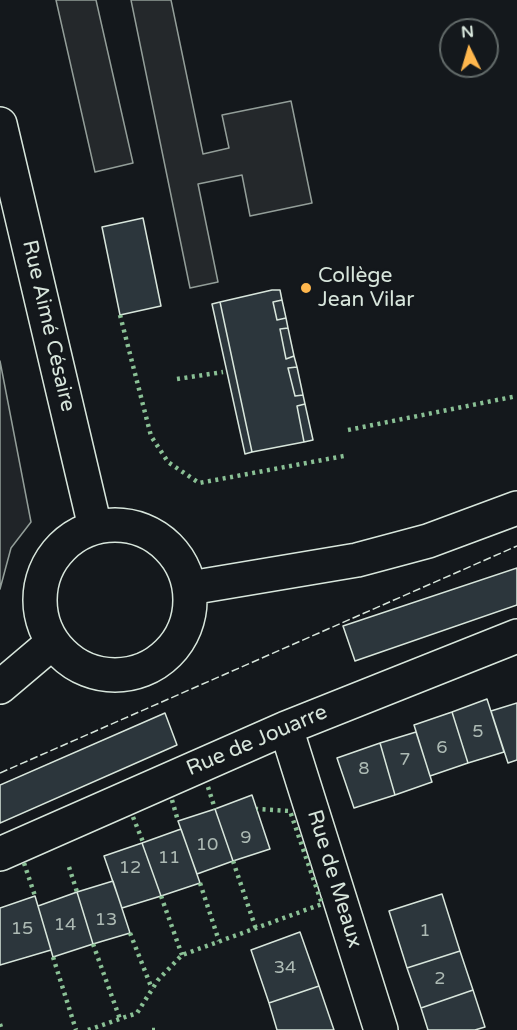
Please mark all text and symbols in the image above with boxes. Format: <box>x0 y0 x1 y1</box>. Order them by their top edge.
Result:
north arrow <box>439 18 499 78</box>
text: N <box>460 22 475 43</box>
street label: Rue Aimé Césaire <box>16 238 80 414</box>
place label: Collège Jean Vilar <box>318 263 414 313</box>
marker: Collège Jean Vilar <box>299 281 313 295</box>
street label: Rue de Jouarre <box>183 700 331 782</box>
house number: 5 <box>472 721 484 743</box>
house number: 6 <box>436 737 448 759</box>
house number: 7 <box>399 749 411 771</box>
house number: 8 <box>358 758 370 780</box>
street label: Rue de Meaux <box>301 807 367 951</box>
house number: 9 <box>240 827 252 849</box>
house number: 10 <box>196 834 218 856</box>
house number: 11 <box>158 847 180 869</box>
house number: 12 <box>119 857 141 879</box>
house number: 13 <box>95 909 117 931</box>
house number: 14 <box>54 914 76 936</box>
house number: 15 <box>11 918 33 940</box>
house number: 1 <box>419 920 431 942</box>
house number: 34 <box>274 957 296 979</box>
house number: 2 <box>434 968 446 990</box>

